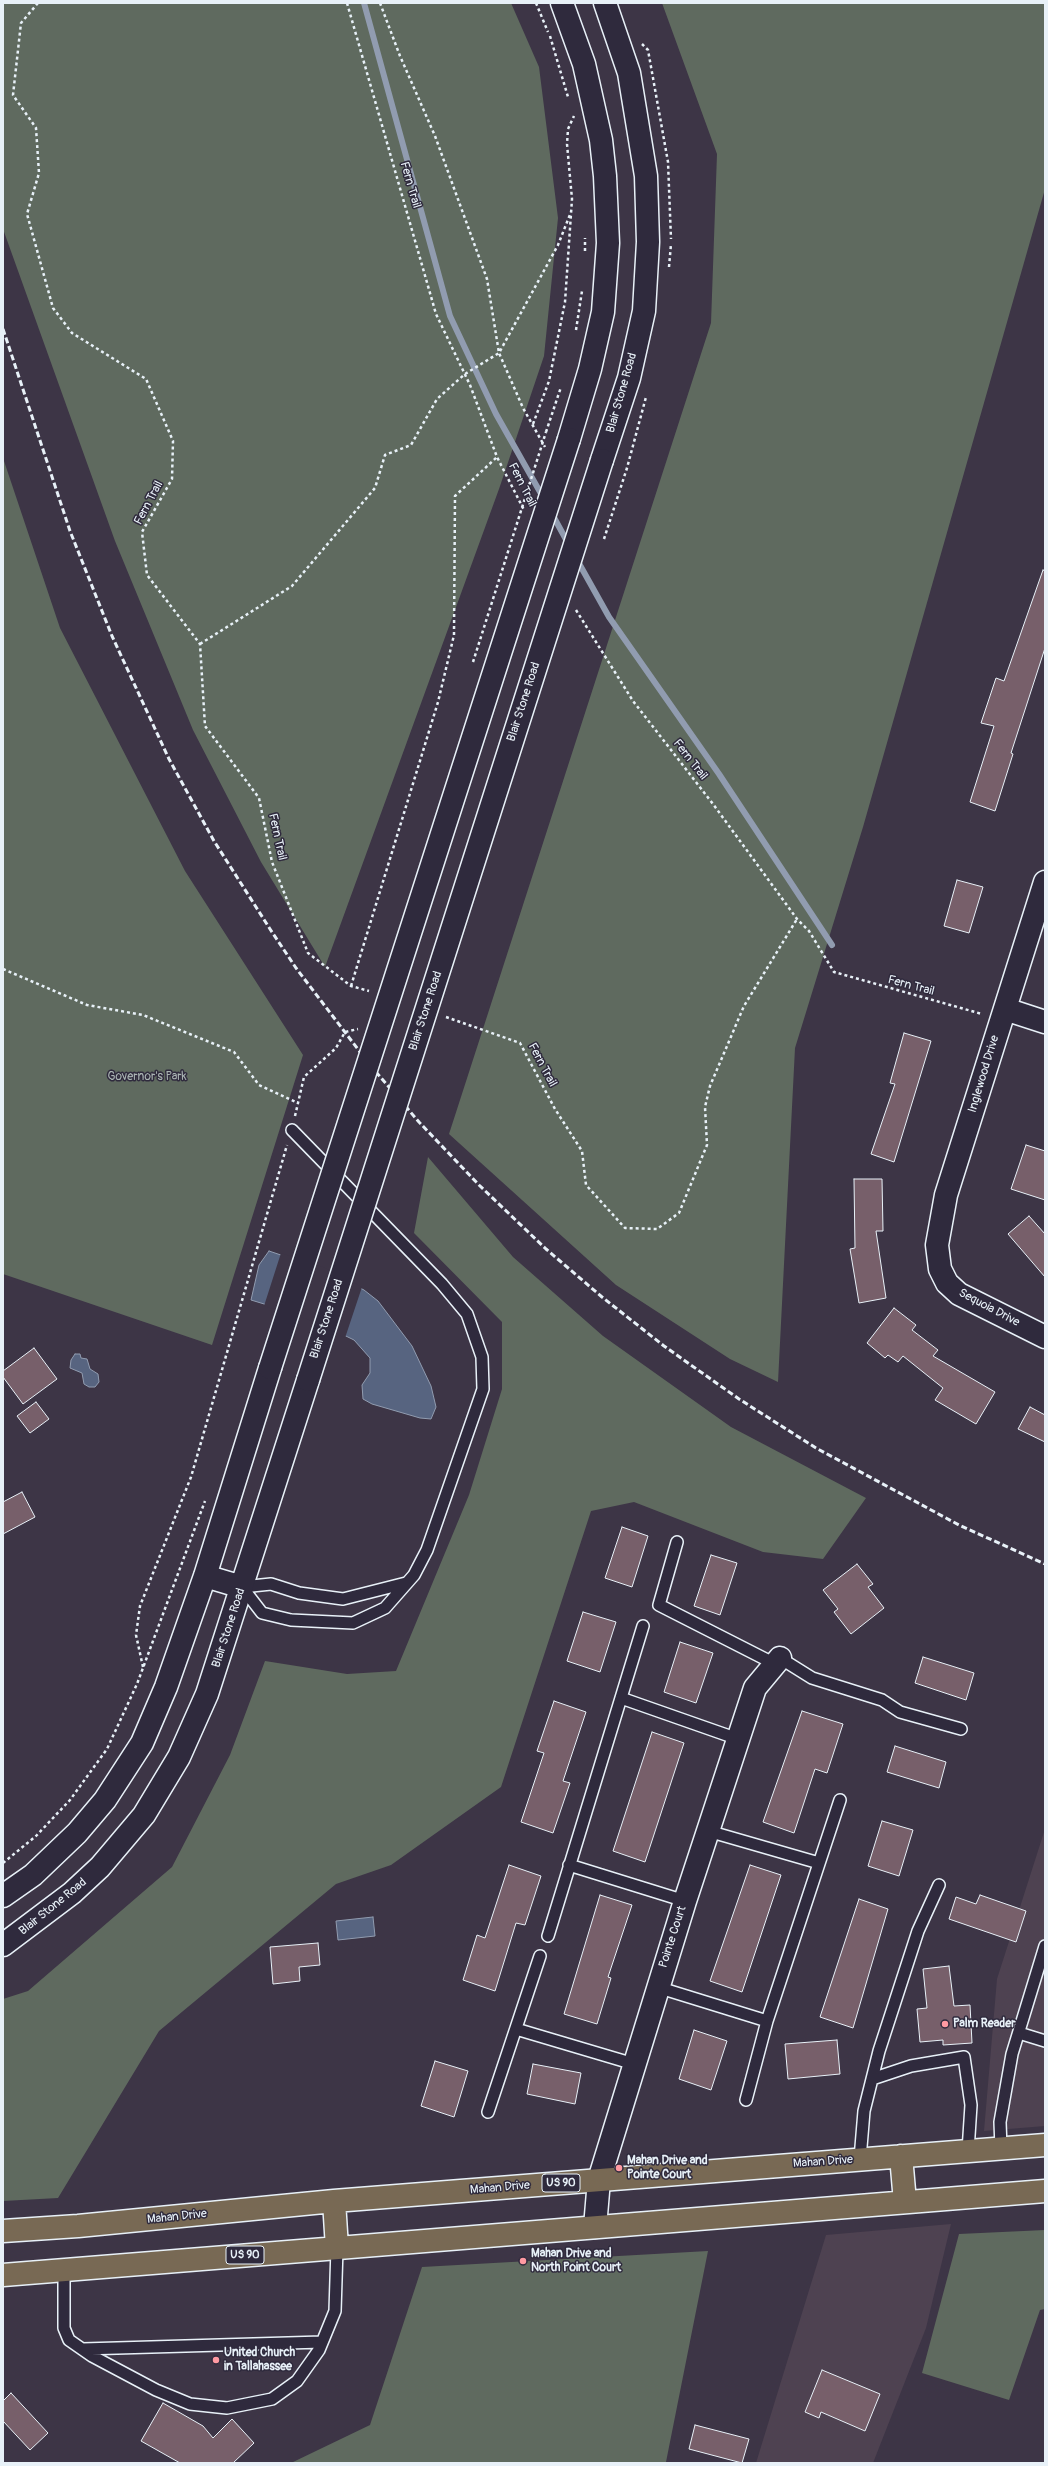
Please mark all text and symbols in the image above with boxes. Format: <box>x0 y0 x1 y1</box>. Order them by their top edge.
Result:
street label: Fern Trail <box>397 160 423 210</box>
street label: Blair Stone Road <box>604 351 640 435</box>
street label: Fern Trail <box>505 461 539 509</box>
street label: Fern Trail <box>131 479 167 527</box>
street label: Blair Stone Road <box>504 661 544 743</box>
street label: Fern Trail <box>670 737 710 783</box>
street label: Fern Trail <box>265 812 289 862</box>
street label: Blair Stone Road <box>406 970 446 1052</box>
street label: Fern Trail <box>886 973 936 999</box>
street label: Inglewood Drive <box>965 1034 1003 1114</box>
street label: Fern Trail <box>524 1041 560 1089</box>
park label: Governor's Park <box>107 1070 187 1084</box>
street label: Blair Stone Road <box>307 1278 347 1360</box>
street label: Sequoia Drive <box>956 1286 1022 1330</box>
street label: Blair Stone Road <box>209 1587 249 1669</box>
street label: Blair Stone Road <box>16 1875 90 1939</box>
street label: Pointe Court <box>656 1904 690 1970</box>
place label: Palm Reader <box>953 2017 1015 2031</box>
marker: Palm Reader <box>940 2019 950 2029</box>
street label: Mahan Drive <box>793 2153 853 2171</box>
place label: Mahan Drive and Pointe Court <box>627 2154 708 2182</box>
marker: Mahan Drive and Pointe Court <box>614 2163 624 2173</box>
road number: US 90 <box>542 2174 580 2192</box>
street label: Mahan Drive <box>469 2178 531 2198</box>
street label: Mahan Drive <box>146 2207 208 2227</box>
road number: US 90 <box>226 2246 264 2264</box>
place label: Mahan Drive and North Point Court <box>531 2247 621 2275</box>
marker: Mahan Drive and North Point Court <box>518 2256 528 2266</box>
place label: United Church in Tallahassee <box>224 2346 295 2374</box>
marker: United Church in Tallahassee <box>211 2355 221 2365</box>

